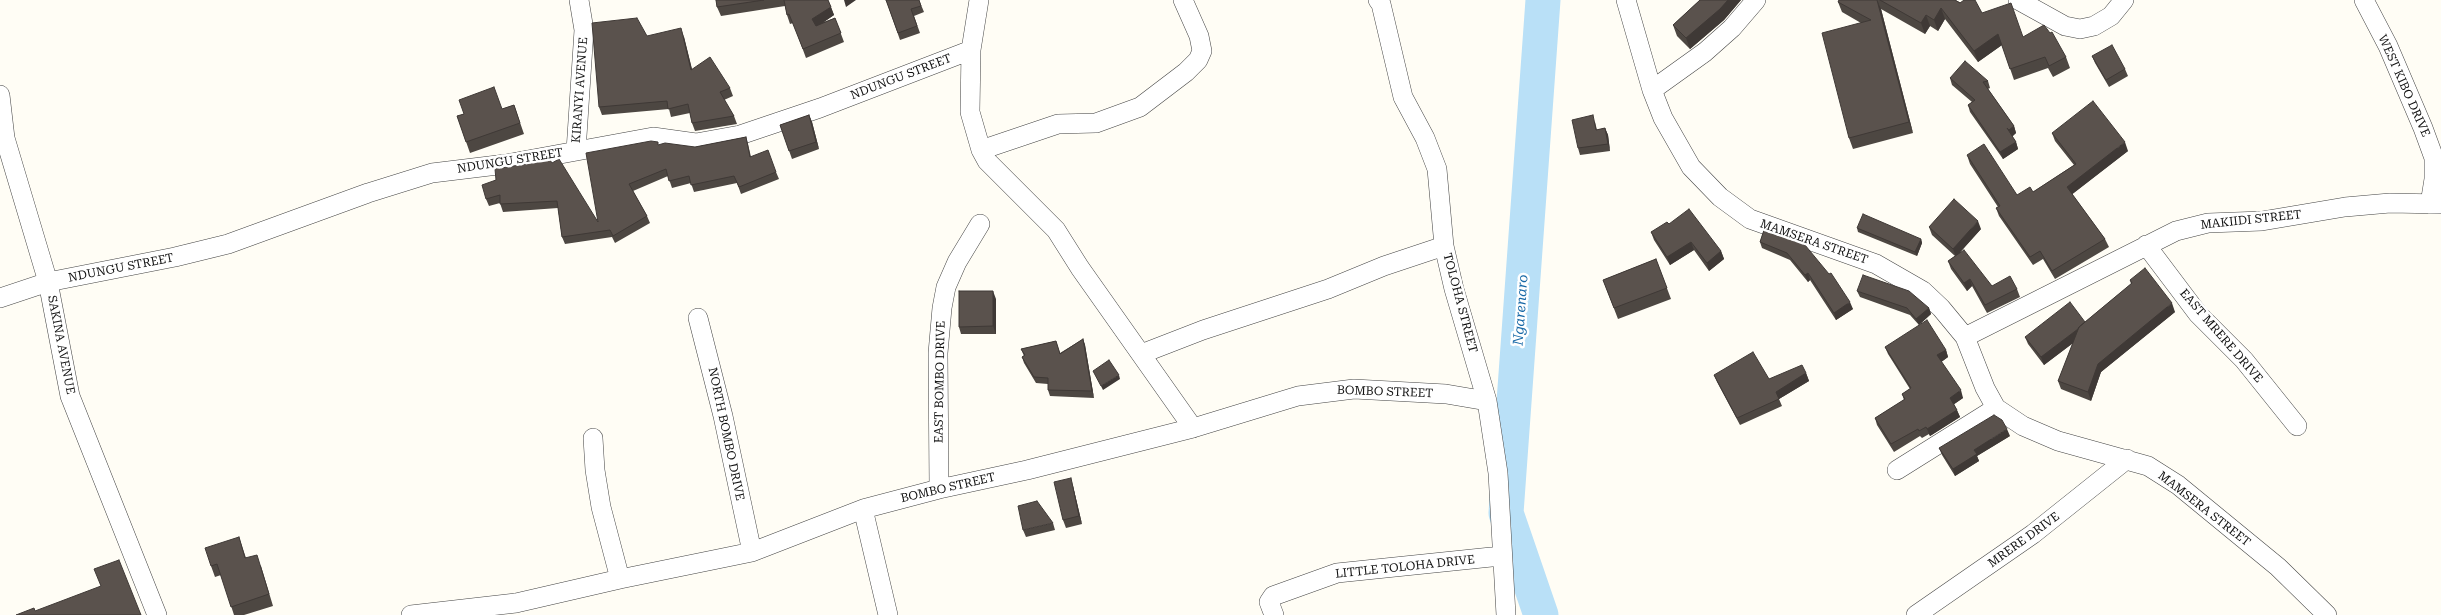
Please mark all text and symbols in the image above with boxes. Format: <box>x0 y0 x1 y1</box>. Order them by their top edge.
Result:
street label: WEST KIBO DRIVE <box>2375 33 2433 139</box>
street label: KIRANYI AVENUE <box>569 37 591 143</box>
street label: NDUNGU STREET <box>848 51 954 103</box>
street label: NDUNGU STREET <box>456 146 564 176</box>
street label: MAKIIDI STREET <box>2200 208 2302 232</box>
street label: MAMSERA STREET <box>1758 217 1870 267</box>
street label: NDUNGU STREET <box>67 251 175 285</box>
street label: TOLOHA STREET <box>1440 252 1480 354</box>
water label: Ngarenaro <box>1510 274 1532 346</box>
street label: EAST MRERE DRIVE <box>2176 286 2266 386</box>
street label: SAKINA AVENUE <box>44 294 78 396</box>
street label: EAST BOMBO DRIVE <box>932 321 948 443</box>
street label: NORTH BOMBO DRIVE <box>705 366 747 502</box>
street label: BOMBO STREET <box>1337 383 1433 401</box>
street label: MAMSERA STREET <box>2155 468 2253 550</box>
street label: BOMBO STREET <box>899 470 997 506</box>
street label: MRERE DRIVE <box>1985 509 2063 571</box>
street label: LITTLE TOLOHA DRIVE <box>1335 553 1475 581</box>

